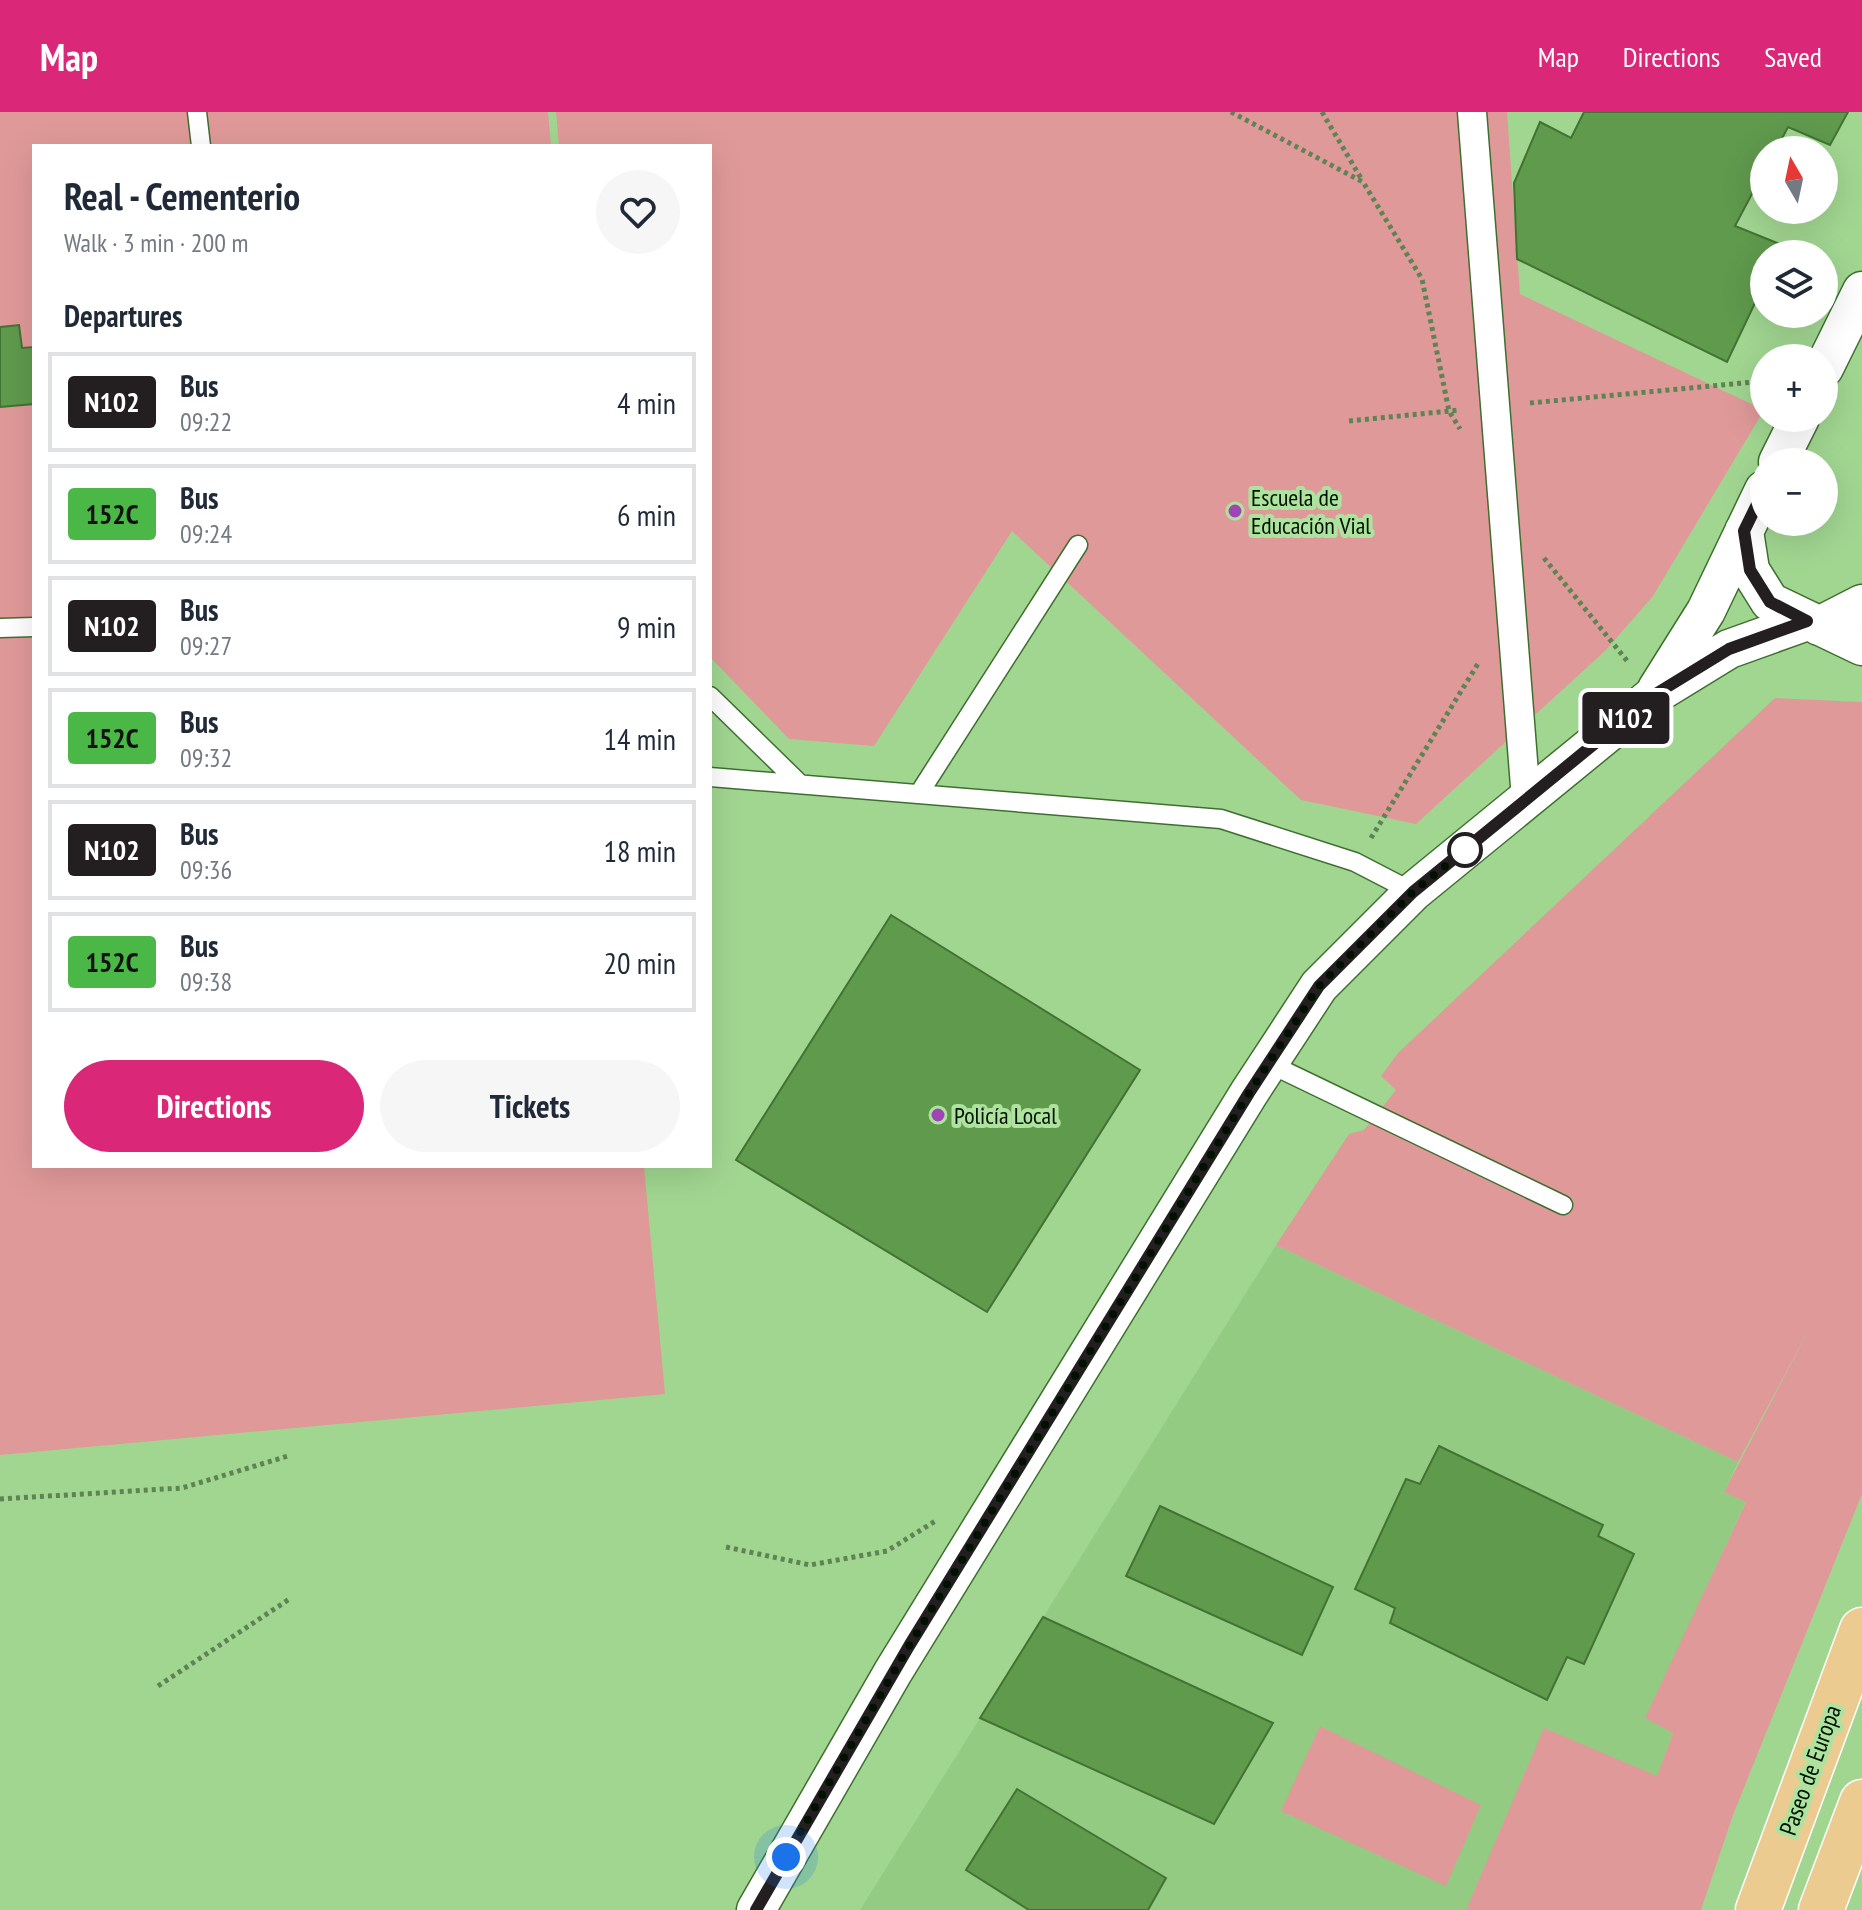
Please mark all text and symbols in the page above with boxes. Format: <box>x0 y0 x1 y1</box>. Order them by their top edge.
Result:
text: Map <box>40 32 98 81</box>
text: Map <box>1538 38 1579 75</box>
text: Directions <box>1623 38 1720 75</box>
text: Saved <box>1764 38 1822 75</box>
north arrow <box>1750 136 1838 224</box>
map controls <box>1750 136 1838 536</box>
button: heart <box>596 170 680 254</box>
text: Real - Cementerio <box>64 171 300 220</box>
text: Walk · 3 min · 200 m <box>64 226 248 259</box>
button: layers <box>1750 240 1838 328</box>
text: Departures <box>64 296 182 335</box>
button: + <box>1750 344 1838 432</box>
text: Bus <box>180 366 219 405</box>
text: N102 <box>84 383 140 420</box>
text: 4 min <box>617 383 676 422</box>
text: 09:22 <box>180 405 232 438</box>
button: − <box>1750 448 1838 536</box>
text: Bus <box>180 478 219 517</box>
place label: Escuela de Educación Vial <box>1251 482 1371 541</box>
text: 152C <box>86 495 138 532</box>
text: 6 min <box>617 495 676 534</box>
marker: Escuela de Educación Vial <box>1226 502 1244 520</box>
text: 09:24 <box>180 517 232 550</box>
text: Bus <box>180 590 219 629</box>
text: N102 <box>84 607 140 644</box>
text: 9 min <box>617 607 676 646</box>
text: 09:27 <box>180 629 232 662</box>
line badge: N102 <box>1570 692 1682 744</box>
text: N102 <box>1598 699 1654 736</box>
text: Bus <box>180 702 219 741</box>
text: 152C <box>86 719 138 756</box>
text: 14 min <box>603 719 676 758</box>
text: 09:32 <box>180 741 232 774</box>
text: Bus <box>180 814 219 853</box>
text: N102 <box>84 831 140 868</box>
text: 18 min <box>603 831 676 870</box>
unlabelled marker <box>1448 833 1482 867</box>
text: 09:36 <box>180 853 232 886</box>
text: Bus <box>180 926 219 965</box>
text: 152C <box>86 943 138 980</box>
text: 20 min <box>603 943 676 982</box>
text: 09:38 <box>180 965 232 998</box>
button: Directions <box>64 1060 364 1152</box>
button: Tickets <box>380 1060 680 1152</box>
place label: Policía Local <box>954 1100 1057 1131</box>
marker: Policía Local <box>929 1106 947 1124</box>
street label: Paseo de Europa <box>1772 1701 1848 1839</box>
your location <box>766 1837 806 1877</box>

